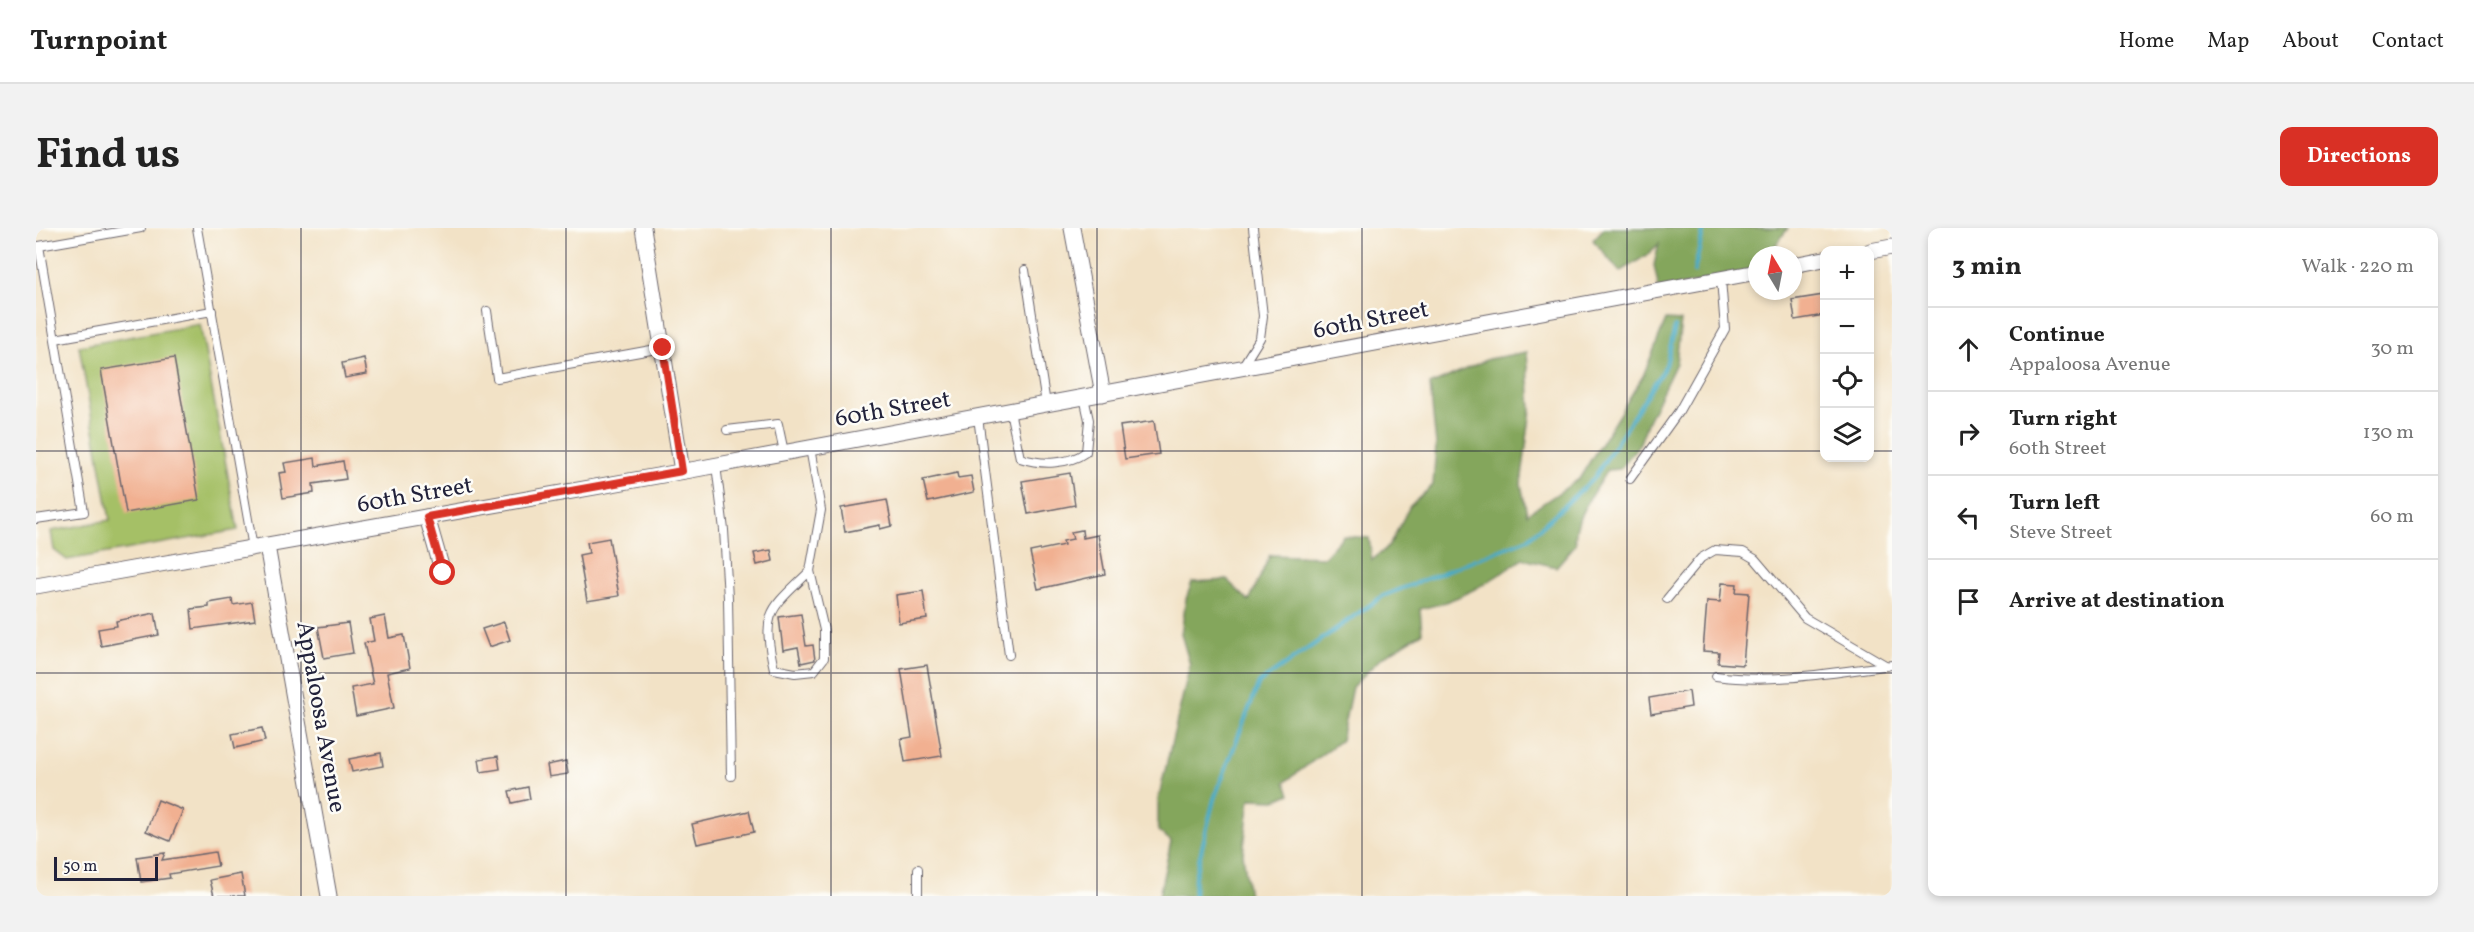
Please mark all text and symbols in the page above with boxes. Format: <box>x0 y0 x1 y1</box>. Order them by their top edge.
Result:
text: Turnpoint <box>30 22 167 61</box>
text: Home <box>2119 27 2174 56</box>
text: Map <box>2207 27 2249 56</box>
text: About <box>2282 27 2339 56</box>
text: Contact <box>2372 27 2444 56</box>
text: Find us <box>36 127 180 186</box>
button: Directions <box>2280 127 2438 186</box>
north arrow <box>1748 246 1802 300</box>
map controls <box>1820 246 1874 462</box>
button: + <box>1820 246 1874 300</box>
text: 3 min <box>1952 249 2022 285</box>
text: Walk · 220 m <box>2302 253 2414 281</box>
street label: 60th Street <box>1310 293 1432 349</box>
button: − <box>1820 300 1874 354</box>
text: Continue <box>2009 320 2105 351</box>
icon: ahead <box>1952 333 1985 366</box>
route end <box>649 334 675 360</box>
text: 30 m <box>2370 335 2414 363</box>
text: Appaloosa Avenue <box>2009 351 2170 379</box>
button: locate <box>1820 354 1874 408</box>
street label: 60th Street <box>832 383 954 437</box>
text: Turn right <box>2009 404 2117 435</box>
button: layers <box>1820 408 1874 462</box>
icon: right <box>1952 417 1985 450</box>
text: 130 m <box>2363 419 2414 447</box>
text: 60th Street <box>2009 435 2107 463</box>
street label: 60th Street <box>354 469 476 523</box>
text: Turn left <box>2009 488 2100 519</box>
icon: left <box>1952 501 1985 534</box>
text: 60 m <box>2370 503 2414 531</box>
text: Steve Street <box>2009 519 2112 547</box>
route start <box>429 559 455 585</box>
icon: arrive <box>1952 585 1985 618</box>
text: Arrive at destination <box>2009 586 2225 617</box>
street label: Appaloosa Avenue <box>286 619 354 815</box>
scale bar <box>54 854 158 882</box>
text: 50 m <box>63 856 97 878</box>

